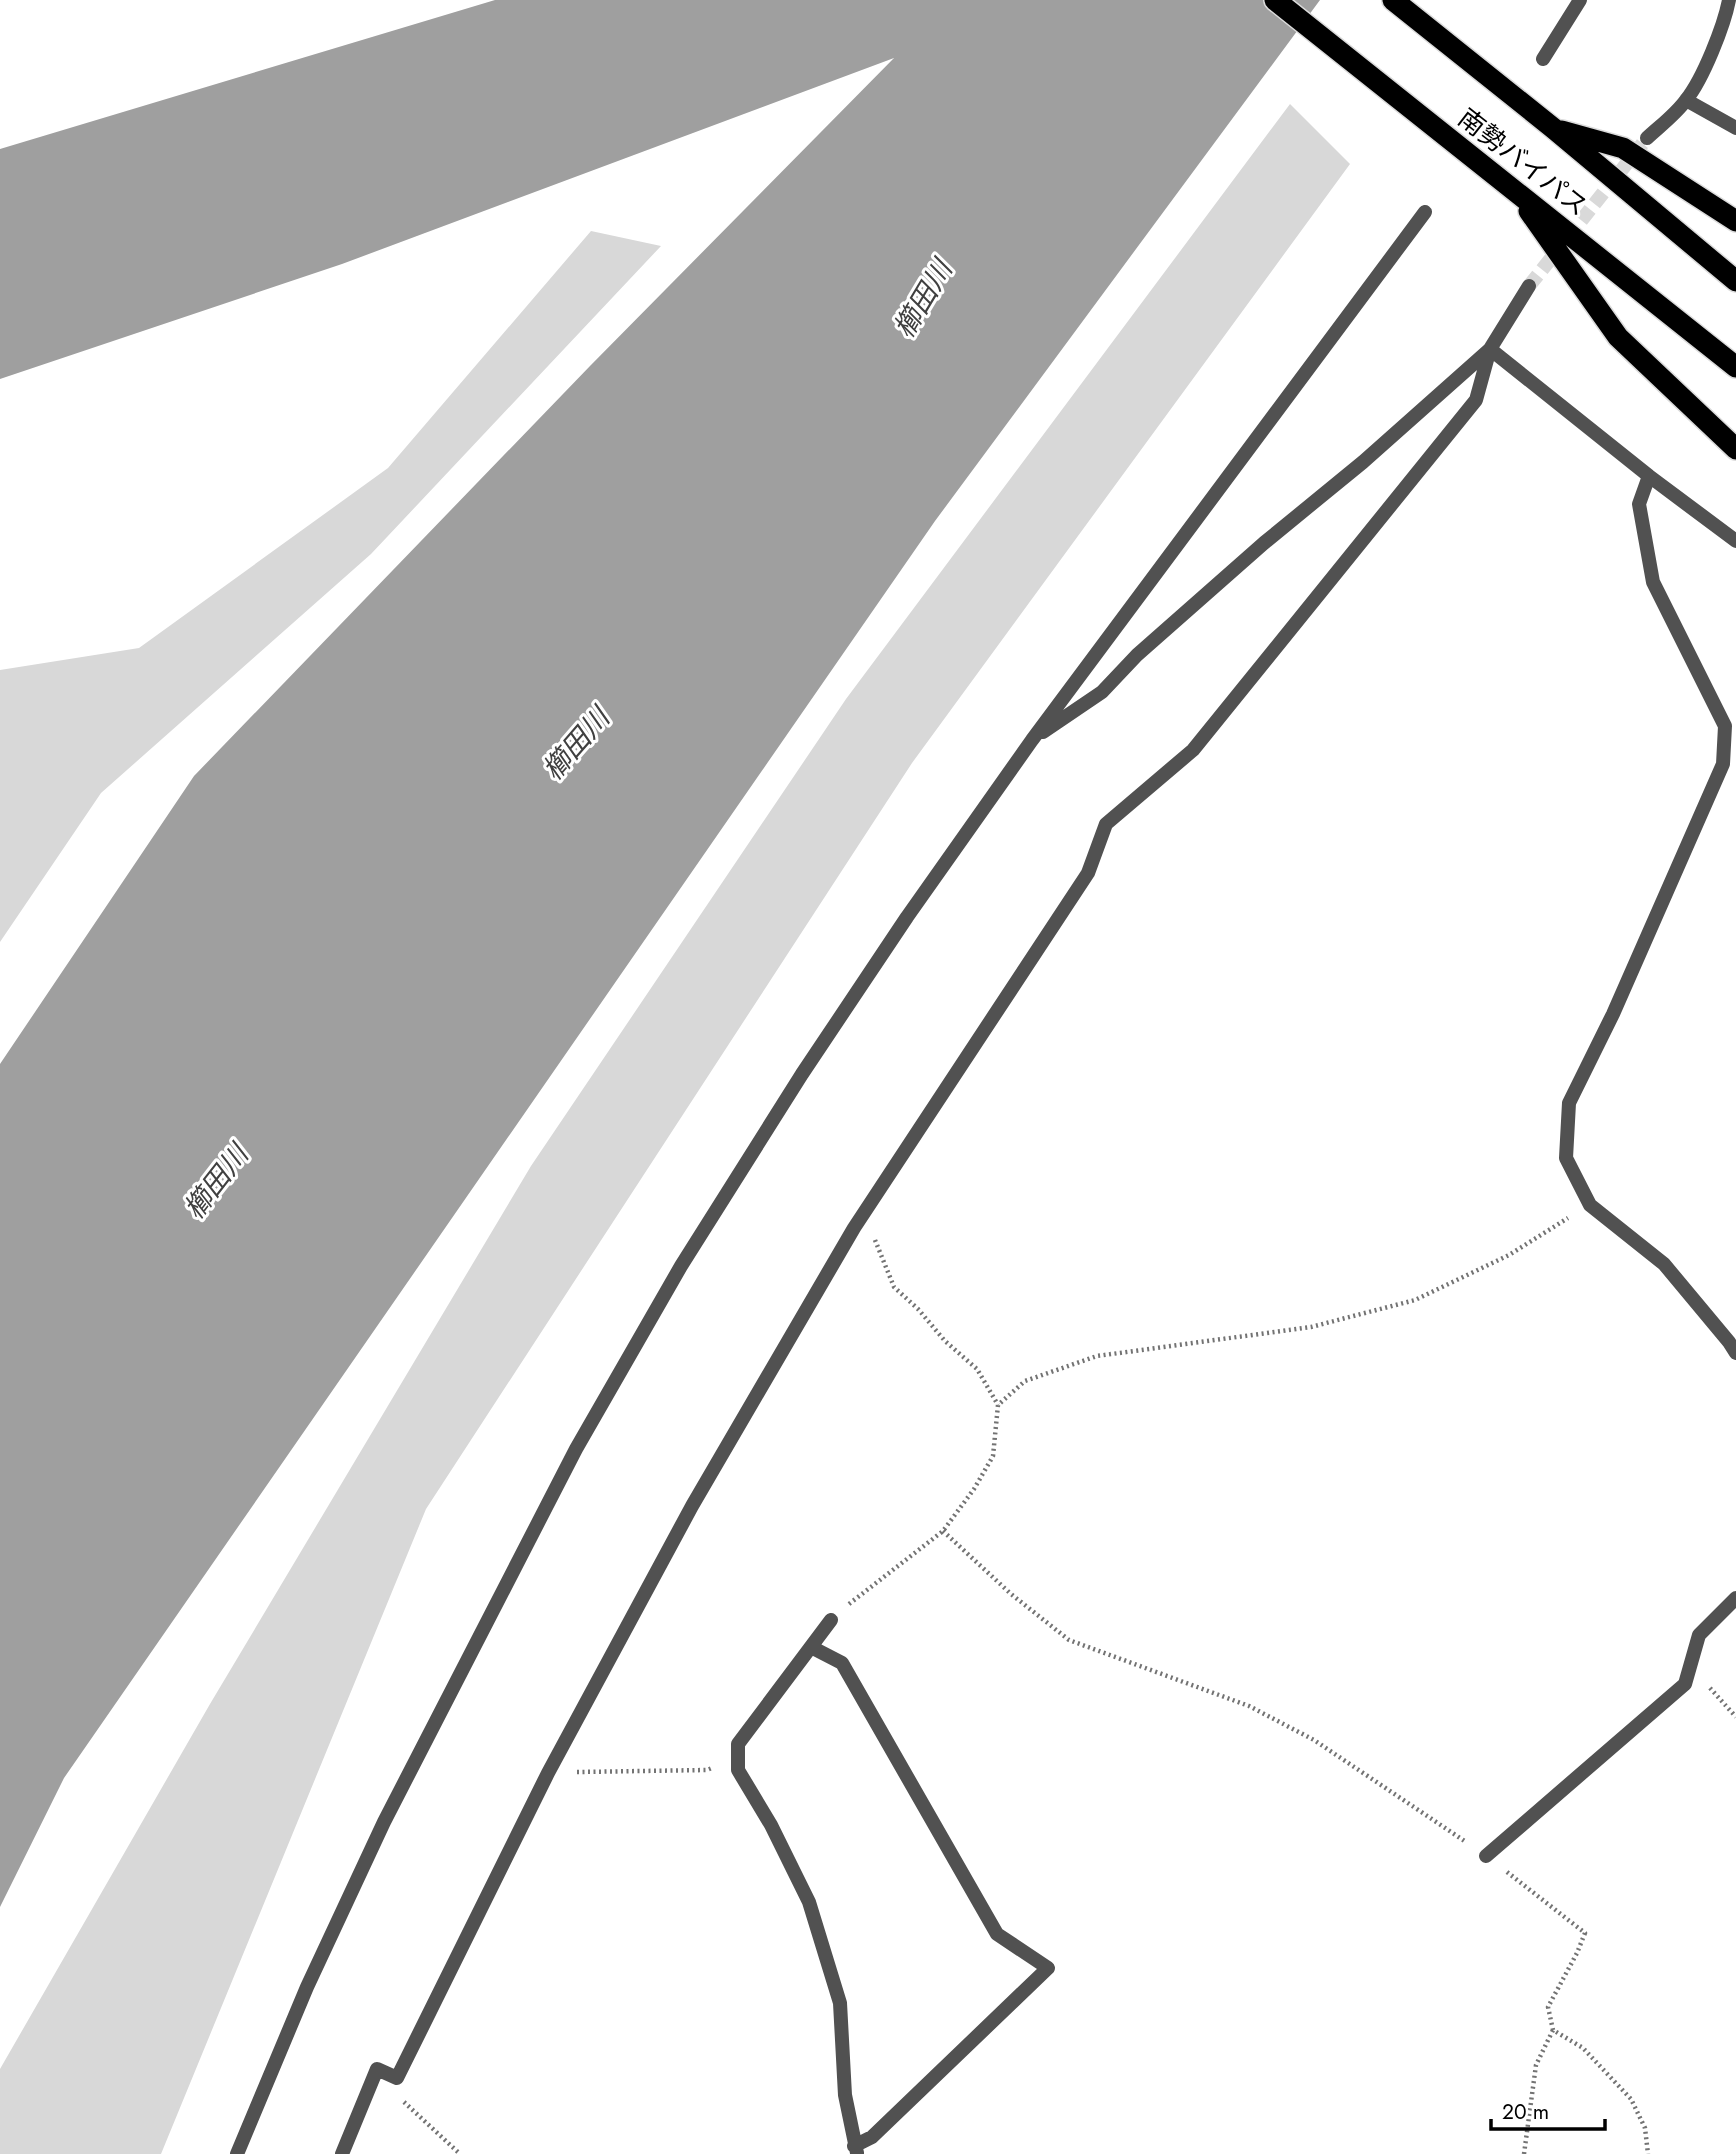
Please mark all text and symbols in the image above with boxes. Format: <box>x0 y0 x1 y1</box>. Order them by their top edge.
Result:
street label: 南勢バイパス <box>1450 99 1596 225</box>
water label: 櫛田川 <box>884 250 964 346</box>
water label: 櫛田川 <box>533 697 621 789</box>
water label: 櫛田川 <box>174 1134 260 1228</box>
scale bar <box>1491 2088 1605 2132</box>
text: 20 m <box>1502 2097 1549 2127</box>

